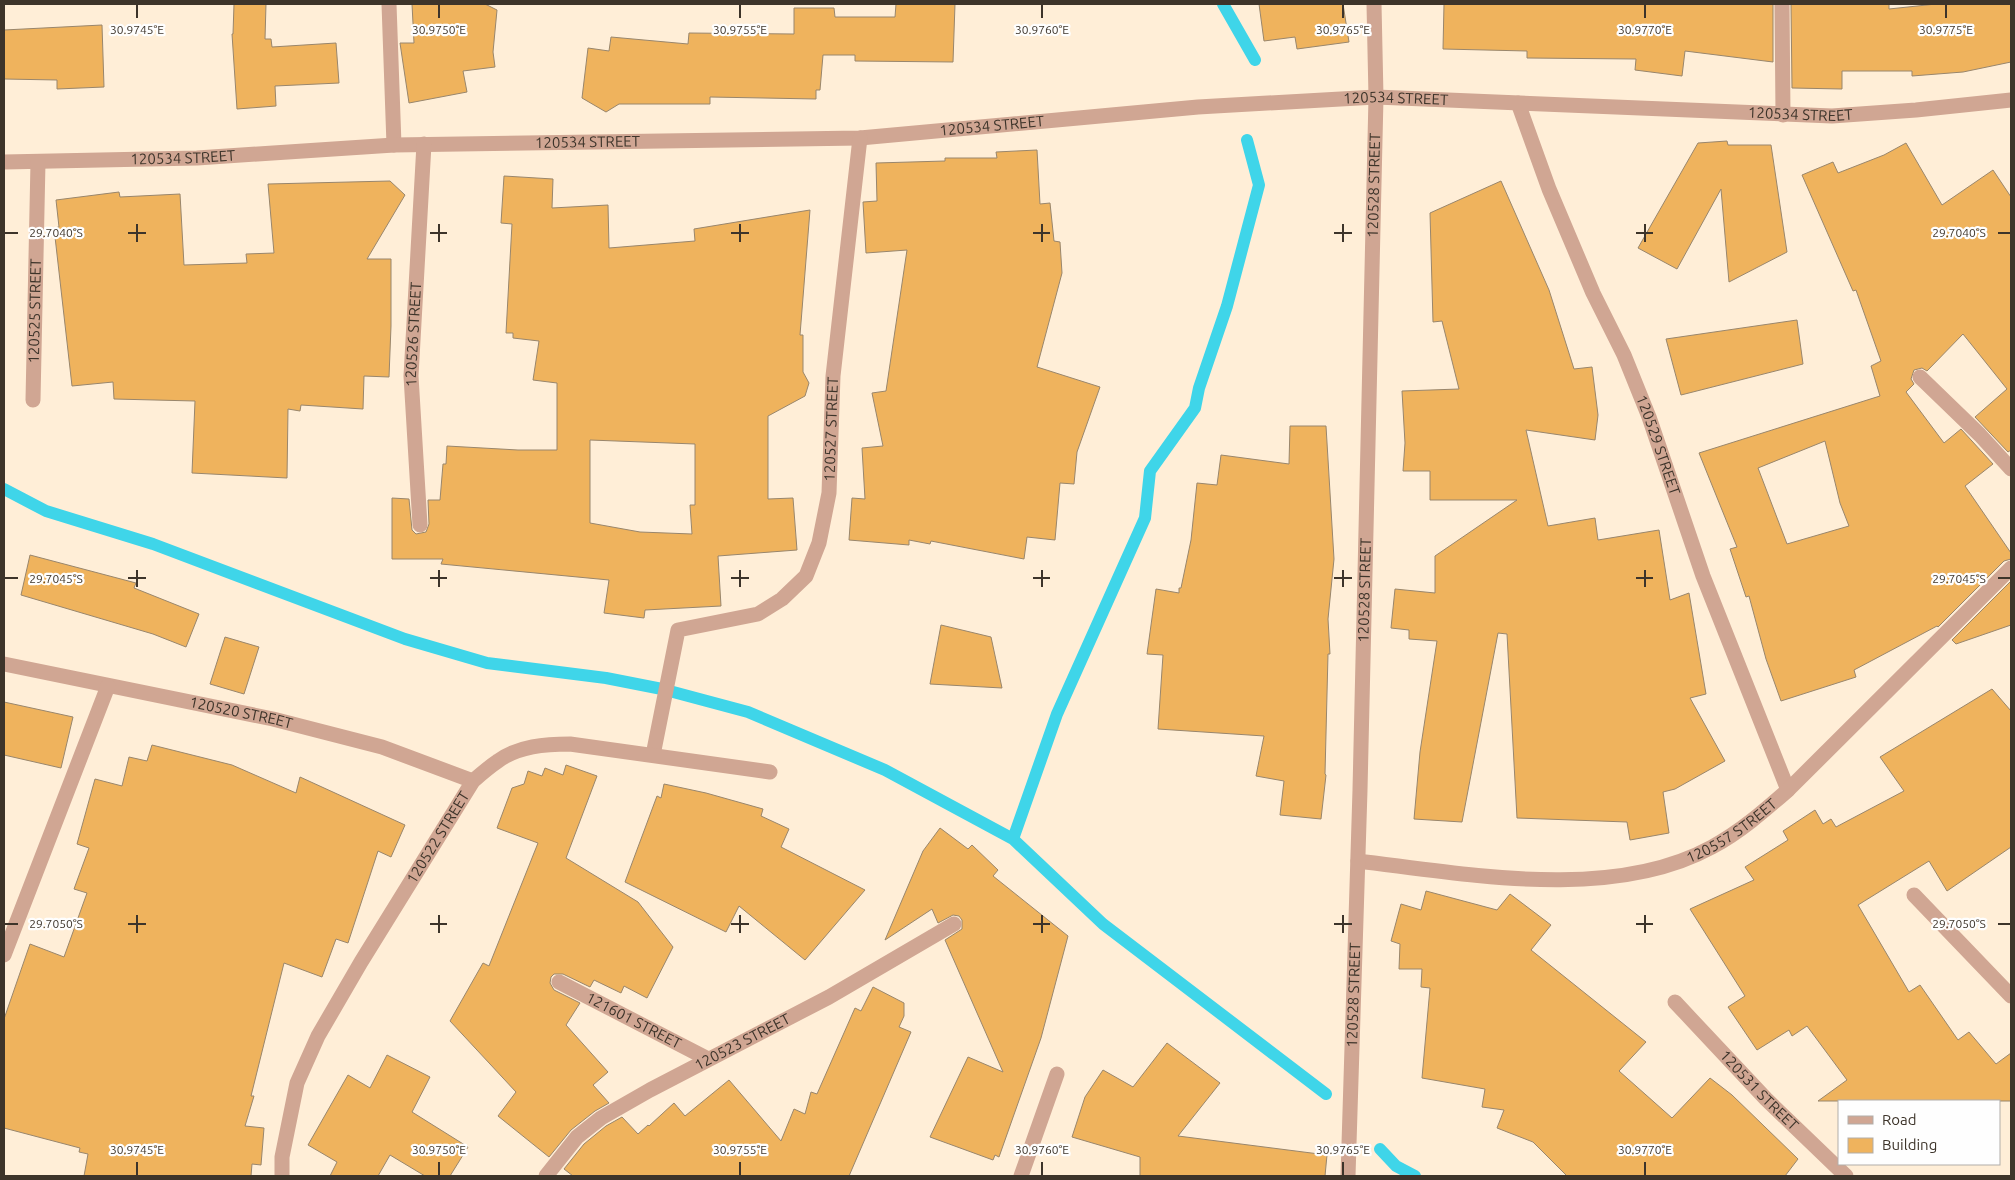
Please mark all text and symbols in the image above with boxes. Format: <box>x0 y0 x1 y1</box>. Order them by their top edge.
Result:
text: 30.9745°E <box>110 23 164 36</box>
text: 30.9750°E <box>412 23 466 36</box>
text: 30.9755°E <box>713 23 767 36</box>
text: 30.9760°E <box>1015 23 1069 36</box>
text: 30.9765°E <box>1316 23 1370 36</box>
text: 30.9770°E <box>1618 23 1672 36</box>
text: 30.9775°E <box>1919 23 1973 36</box>
street label: 120534 STREET <box>1343 88 1449 108</box>
street label: 120534 STREET <box>1748 104 1854 124</box>
street label: 120534 STREET <box>939 112 1046 139</box>
street label: 120534 STREET <box>535 132 641 151</box>
street label: 120528 STREET <box>1364 132 1383 238</box>
street label: 120534 STREET <box>130 146 237 167</box>
text: 29.7040°S <box>29 226 83 239</box>
text: 29.7040°S <box>1932 226 1986 239</box>
street label: 120525 STREET <box>25 258 44 364</box>
street label: 120526 STREET <box>402 281 424 387</box>
street label: 120527 STREET <box>820 376 841 482</box>
street label: 120529 STREET <box>1633 392 1684 498</box>
street label: 120528 STREET <box>1354 537 1374 643</box>
text: 29.7045°S <box>29 572 83 585</box>
text: 29.7045°S <box>1932 572 1986 585</box>
street label: 120520 STREET <box>188 693 295 732</box>
street label: 120522 STREET <box>403 788 473 886</box>
street label: 120557 STREET <box>1684 794 1780 866</box>
text: 29.7050°S <box>29 917 83 930</box>
text: 29.7050°S <box>1932 917 1986 930</box>
street label: 120528 STREET <box>1343 942 1363 1048</box>
street label: 121601 STREET <box>583 988 685 1052</box>
street label: 120523 STREET <box>692 1009 793 1073</box>
street label: 120531 STREET <box>1717 1047 1803 1134</box>
legend <box>1838 1100 2000 1165</box>
text: Road <box>1882 1111 1917 1128</box>
text: Building <box>1882 1136 1937 1153</box>
text: 30.9745°E <box>110 1143 164 1156</box>
text: 30.9750°E <box>412 1143 466 1156</box>
text: 30.9755°E <box>713 1143 767 1156</box>
text: 30.9760°E <box>1015 1143 1069 1156</box>
text: 30.9765°E <box>1316 1143 1370 1156</box>
text: 30.9770°E <box>1618 1143 1672 1156</box>

